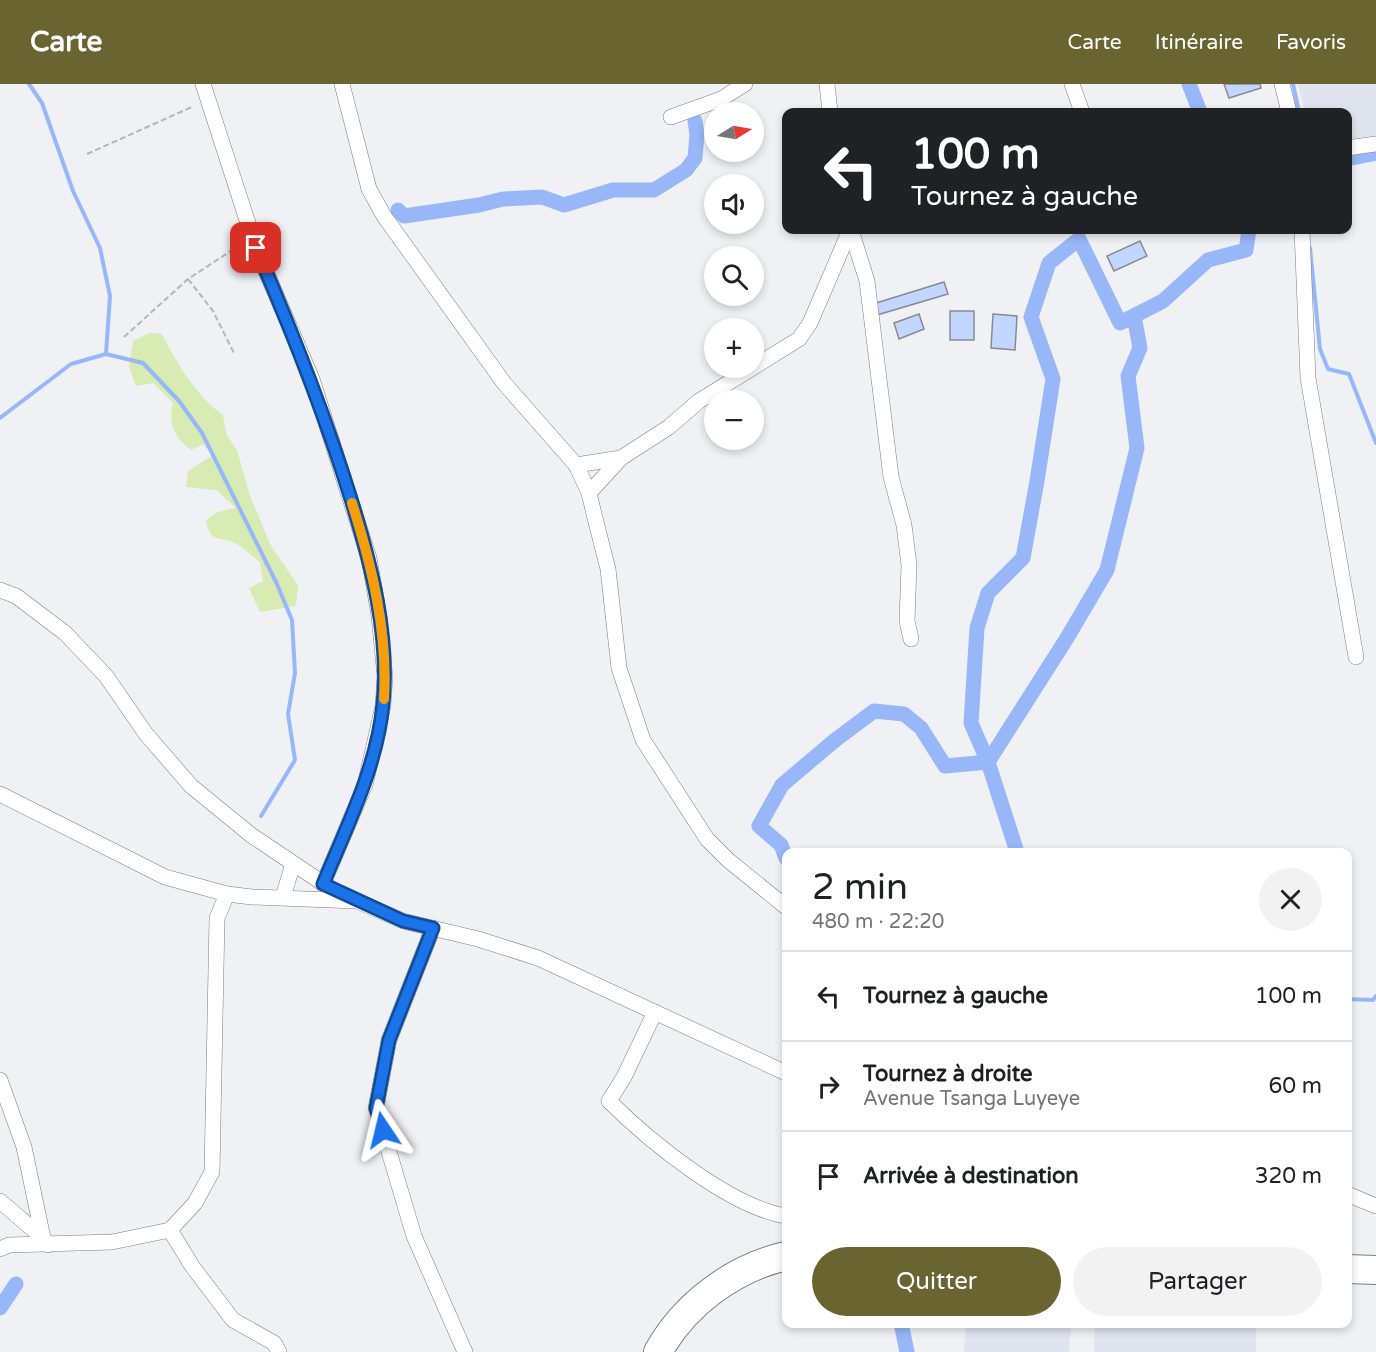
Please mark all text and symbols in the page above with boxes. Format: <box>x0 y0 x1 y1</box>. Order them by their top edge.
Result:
text: Carte <box>30 25 102 59</box>
text: Carte <box>1068 30 1122 55</box>
text: Itinéraire <box>1155 30 1243 55</box>
text: Favoris <box>1276 30 1346 55</box>
north arrow <box>704 102 764 162</box>
map controls <box>704 102 764 450</box>
text: 100 m <box>911 129 1040 180</box>
icon: left <box>812 132 890 210</box>
button: sound <box>704 174 764 234</box>
text: Tournez à gauche <box>911 180 1138 213</box>
pin <box>230 222 281 273</box>
icon: arrive <box>239 231 272 264</box>
button: search <box>704 246 764 306</box>
button: + <box>704 318 764 378</box>
button: − <box>704 390 764 450</box>
text: 2 min <box>812 866 908 909</box>
button: close <box>1259 868 1322 931</box>
text: 480 m · 22:20 <box>812 910 944 934</box>
icon: left <box>812 980 845 1013</box>
text: Tournez à gauche <box>863 983 1048 1009</box>
text: 100 m <box>1255 983 1322 1009</box>
text: Tournez à droite <box>863 1061 1032 1087</box>
icon: right <box>812 1070 845 1103</box>
text: 60 m <box>1268 1073 1322 1099</box>
text: Avenue Tsanga Luyeye <box>863 1087 1080 1111</box>
position arrow <box>351 1098 415 1162</box>
icon: arrive <box>812 1160 845 1193</box>
text: Arrivée à destination <box>863 1163 1079 1189</box>
text: 320 m <box>1255 1163 1322 1189</box>
button: Quitter <box>812 1247 1061 1316</box>
button: Partager <box>1073 1247 1322 1316</box>

